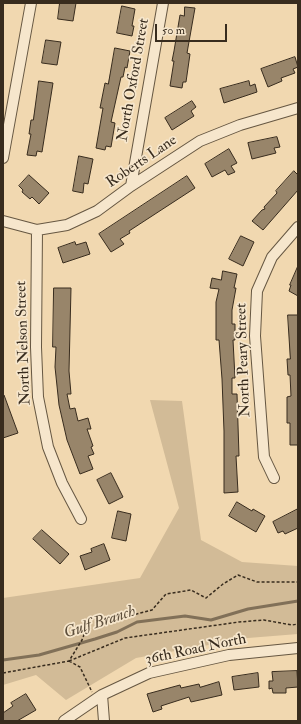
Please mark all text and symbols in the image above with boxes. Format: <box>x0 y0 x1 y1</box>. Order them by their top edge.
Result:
scale bar <box>157 16 229 42</box>
street label: North Oxford Street <box>114 17 154 143</box>
text: 50 m <box>162 23 185 38</box>
street label: Roberts Lane <box>103 132 181 192</box>
street label: North Nelson Street <box>13 281 35 405</box>
street label: North Peary Street <box>233 303 255 417</box>
water label: Gulf Branch <box>62 602 138 644</box>
street label: 36th Road North <box>144 631 248 669</box>

